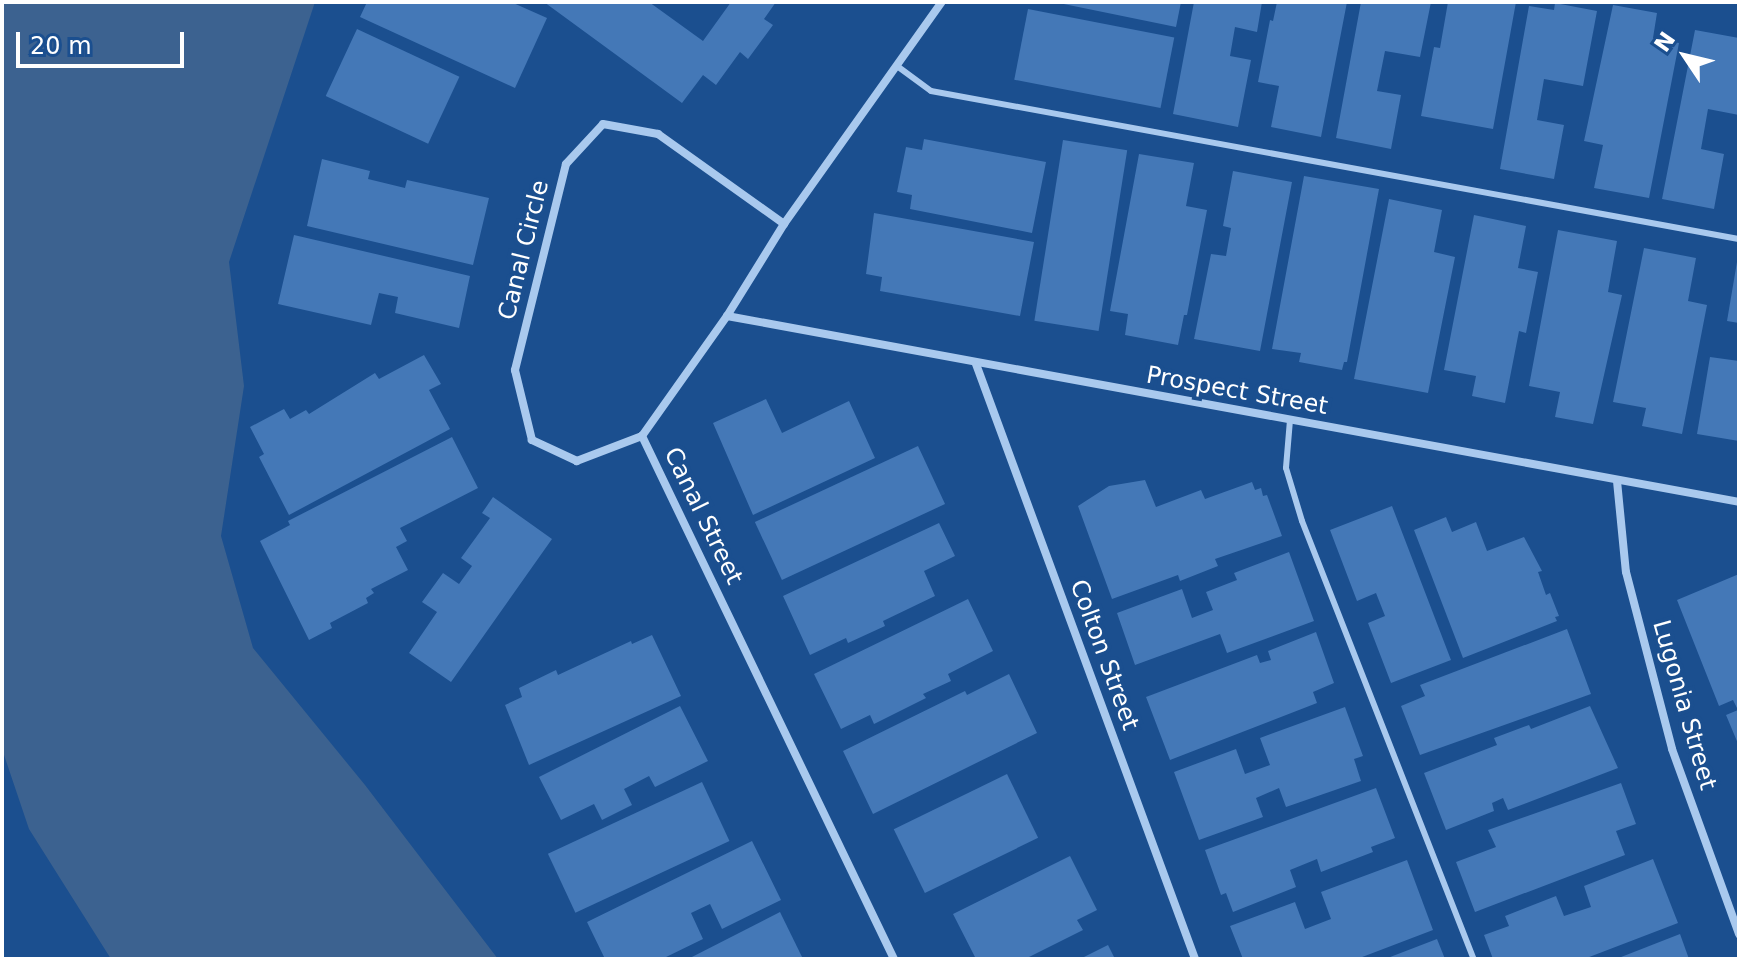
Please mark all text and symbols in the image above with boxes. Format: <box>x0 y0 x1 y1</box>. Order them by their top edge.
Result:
scale bar <box>20 16 188 66</box>
north arrow <box>1645 16 1725 96</box>
text: N <box>1649 27 1680 57</box>
text: 20 m <box>30 32 92 60</box>
street label: Canal Circle <box>493 177 555 323</box>
street label: Prospect Street <box>1144 361 1330 421</box>
street label: Canal Street <box>657 443 749 589</box>
street label: Colton Street <box>1063 576 1145 734</box>
street label: Lugonia Street <box>1646 617 1722 793</box>

